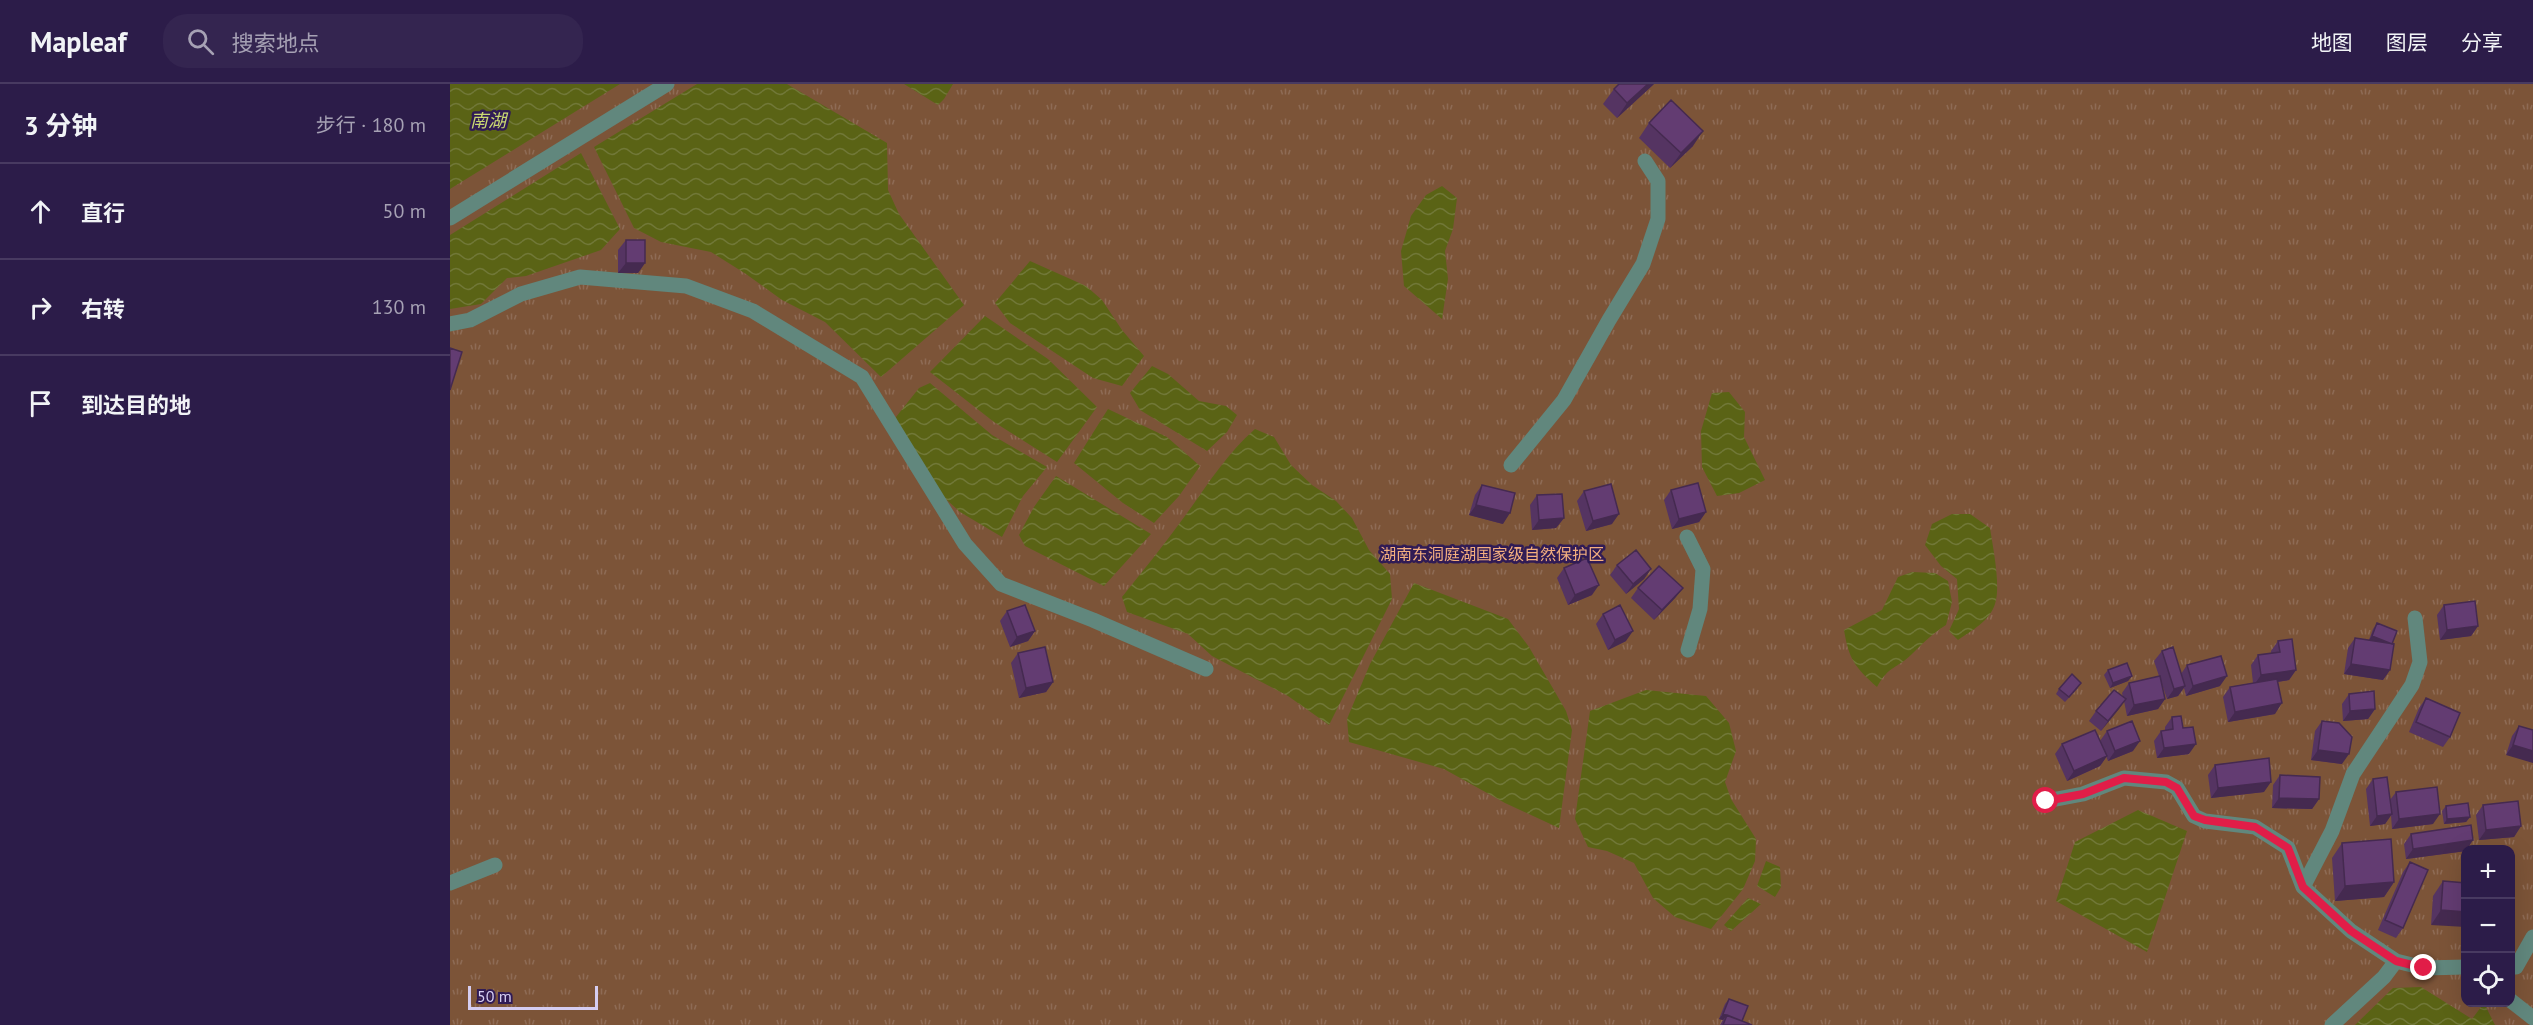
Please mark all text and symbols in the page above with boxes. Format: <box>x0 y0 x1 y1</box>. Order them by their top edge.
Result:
search box <box>163 14 583 68</box>
text: Mapleaf <box>30 23 127 60</box>
icon: search <box>184 25 217 58</box>
text: 搜索地点 <box>232 29 320 57</box>
text: 地图 <box>2311 29 2353 56</box>
text: 图层 <box>2386 29 2428 56</box>
text: 分享 <box>2461 29 2503 56</box>
text: 3 分钟 <box>24 109 97 142</box>
water label: 南湖 <box>470 109 509 132</box>
text: 步行 · 180 m <box>316 112 426 138</box>
icon: ahead <box>24 195 57 228</box>
text: 50 m <box>383 198 426 224</box>
text: 直行 <box>81 199 125 227</box>
icon: right <box>24 291 57 324</box>
text: 130 m <box>372 294 426 320</box>
text: 右转 <box>81 295 125 323</box>
icon: arrive <box>24 387 57 420</box>
text: 到达目的地 <box>81 391 191 419</box>
park label: 湖南东洞庭湖国家级自然保护区 <box>1380 544 1604 564</box>
route start <box>2032 787 2058 813</box>
map controls <box>2461 845 2515 1007</box>
button: + <box>2461 845 2515 899</box>
button: − <box>2461 899 2515 953</box>
button: locate <box>2461 953 2515 1007</box>
route end <box>2410 954 2436 980</box>
scale bar <box>468 983 598 1010</box>
text: 50 m <box>477 986 512 1006</box>

